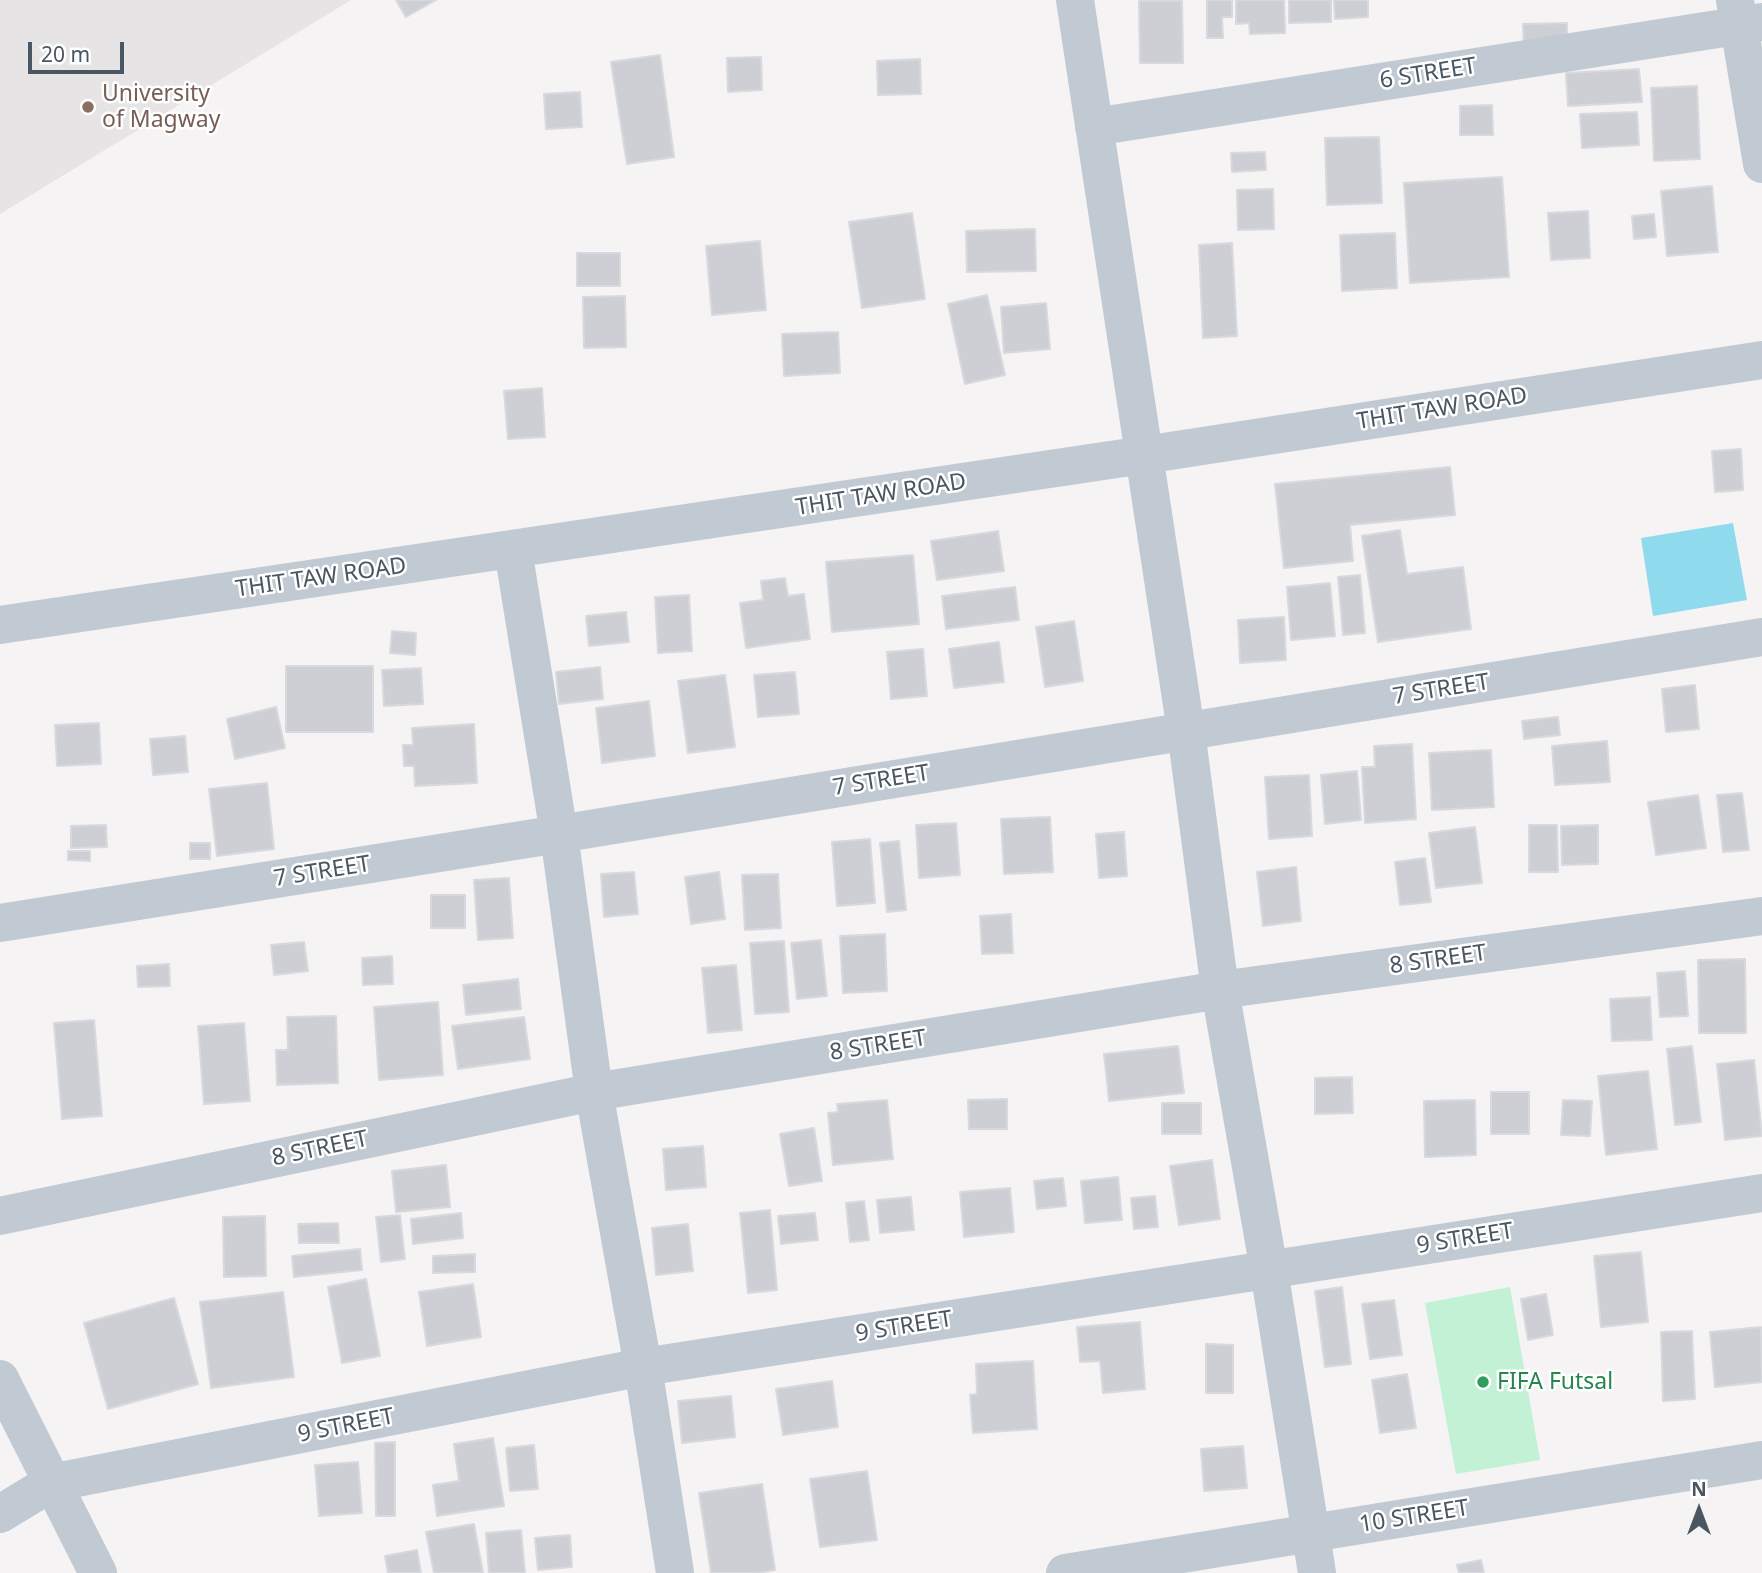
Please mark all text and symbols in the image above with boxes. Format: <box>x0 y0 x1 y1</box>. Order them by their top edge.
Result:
scale bar <box>32 28 128 72</box>
text: 20 m <box>41 40 90 68</box>
street label: 6 STREET <box>1378 53 1478 95</box>
place label: University of Magway <box>102 80 220 134</box>
marker: University of Magway <box>80 99 96 115</box>
street label: THIT TAW ROAD <box>1355 382 1529 436</box>
street label: THIT TAW ROAD <box>794 468 968 522</box>
street label: THIT TAW ROAD <box>234 552 408 604</box>
street label: 7 STREET <box>1391 669 1491 711</box>
street label: 7 STREET <box>831 760 931 802</box>
street label: 7 STREET <box>272 851 372 893</box>
street label: 8 STREET <box>1388 940 1488 980</box>
street label: 8 STREET <box>828 1025 928 1067</box>
street label: 8 STREET <box>270 1125 370 1173</box>
street label: 9 STREET <box>1415 1218 1515 1260</box>
street label: 9 STREET <box>854 1306 954 1348</box>
place label: FIFA Futsal <box>1497 1368 1613 1396</box>
marker: FIFA Futsal <box>1475 1374 1491 1390</box>
street label: 9 STREET <box>296 1403 396 1449</box>
north arrow <box>1664 1475 1734 1545</box>
text: N <box>1691 1476 1707 1502</box>
street label: 10 STREET <box>1357 1495 1471 1539</box>

